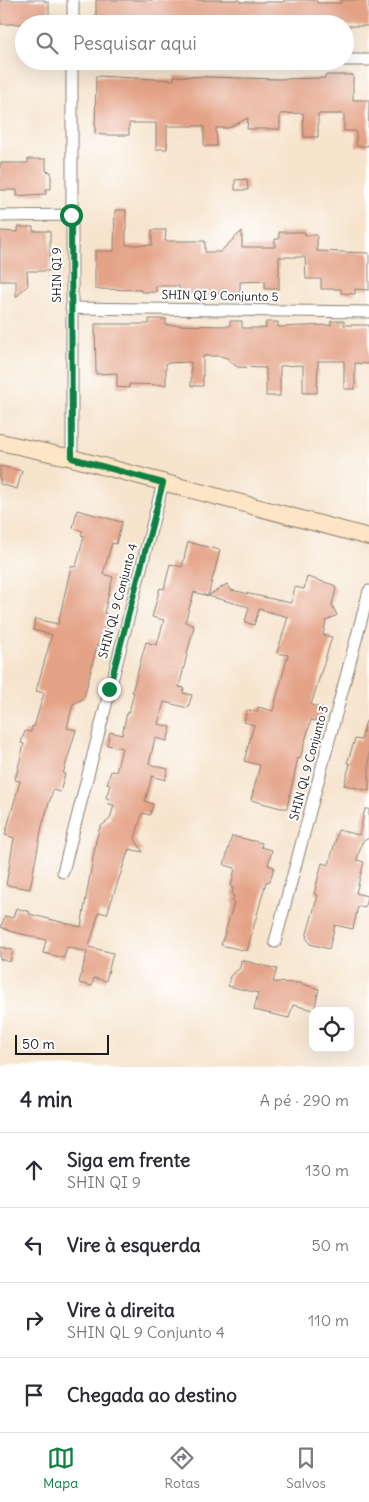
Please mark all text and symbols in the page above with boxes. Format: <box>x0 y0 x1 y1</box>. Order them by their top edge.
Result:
search box <box>15 15 354 70</box>
icon: search <box>33 29 61 57</box>
text: Pesquisar aqui <box>73 31 197 55</box>
route start <box>60 204 83 227</box>
street label: SHIN QI 9 <box>49 247 64 303</box>
street label: SHIN QI 9 Conjunto 5 <box>161 287 279 304</box>
street label: SHIN QL 9 Conjunto 4 <box>95 542 140 660</box>
route end <box>98 678 121 701</box>
street label: SHIN QL 9 Conjunto 3 <box>286 704 331 822</box>
map controls <box>309 1007 354 1052</box>
button: locate <box>309 1007 354 1052</box>
scale bar <box>15 1032 109 1055</box>
text: 50 m <box>22 1035 55 1053</box>
text: 4 min <box>20 1086 72 1113</box>
text: A pé · 290 m <box>260 1090 349 1110</box>
text: Siga em frente <box>67 1148 190 1172</box>
icon: ahead <box>20 1156 48 1184</box>
text: 130 m <box>305 1160 349 1180</box>
text: SHIN QI 9 <box>67 1172 141 1192</box>
icon: left <box>20 1231 48 1259</box>
text: Vire à esquerda <box>67 1233 201 1257</box>
text: 50 m <box>311 1235 349 1255</box>
text: Vire à direita <box>67 1298 175 1322</box>
icon: right <box>20 1306 48 1334</box>
text: 110 m <box>308 1310 349 1330</box>
text: SHIN QL 9 Conjunto 4 <box>67 1322 225 1342</box>
icon: arrive <box>20 1381 48 1409</box>
text: Chegada ao destino <box>67 1383 237 1407</box>
tab: Mapa <box>43 1444 78 1492</box>
tab: Rotas <box>164 1444 200 1492</box>
tab: Salvos <box>286 1444 326 1492</box>

